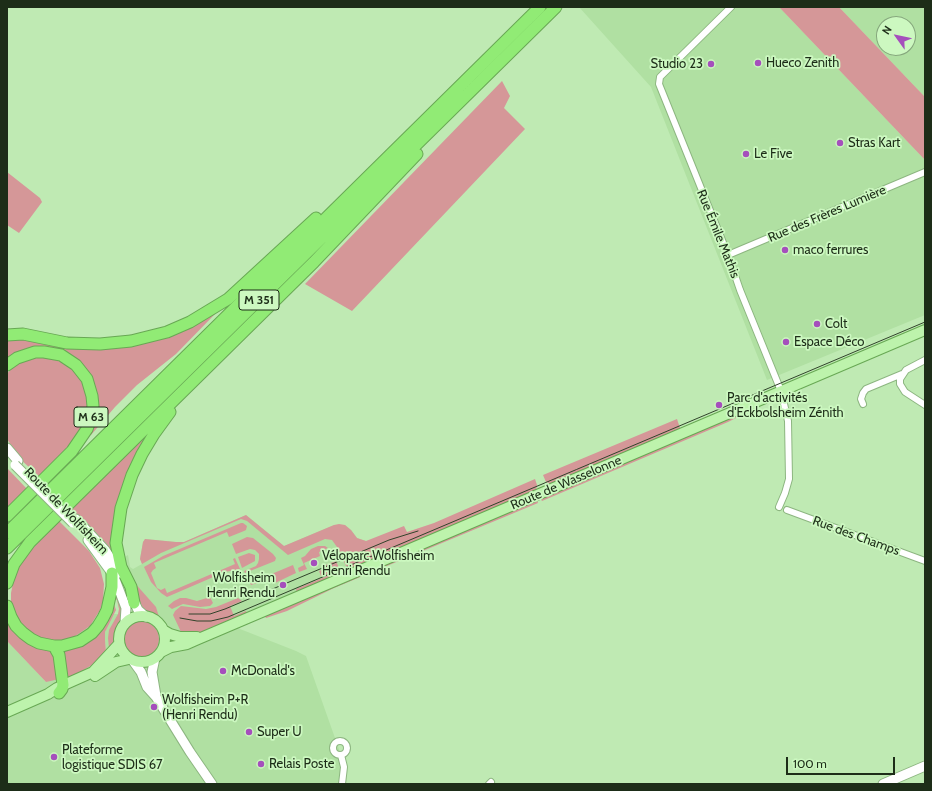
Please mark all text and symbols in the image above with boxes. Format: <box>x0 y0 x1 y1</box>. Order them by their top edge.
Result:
north arrow <box>876 16 916 56</box>
text: N <box>879 23 895 37</box>
place label: Hueco Zenith <box>766 55 839 71</box>
place label: Studio 23 <box>651 56 703 72</box>
marker: Hueco Zenith <box>753 58 763 68</box>
marker: Studio 23 <box>706 59 716 69</box>
place label: Stras Kart <box>848 135 900 151</box>
marker: Stras Kart <box>835 138 845 148</box>
place label: Le Five <box>754 146 792 162</box>
marker: Le Five <box>741 149 751 159</box>
street label: Rue des Frères Lumière <box>766 182 888 246</box>
street label: Rue Émile Mathis <box>693 187 743 281</box>
place label: maco ferrures <box>793 242 868 258</box>
marker: maco ferrures <box>780 245 790 255</box>
road number: M 351 <box>239 290 279 310</box>
place label: Colt <box>825 316 847 332</box>
marker: Colt <box>812 319 822 329</box>
place label: Espace Déco <box>794 334 864 350</box>
marker: Espace Déco <box>781 337 791 347</box>
place label: Parc d'activités d'Eckbolsheim Zénith <box>727 390 844 421</box>
marker: Parc d'activités d'Eckbolsheim Zénith <box>714 400 724 410</box>
road number: M 63 <box>74 407 108 427</box>
street label: Route de Wasselonne <box>508 453 624 513</box>
street label: Route de Wolfisheim <box>21 464 111 558</box>
street label: Rue des Champs <box>810 513 902 559</box>
place label: Véloparc Wolfisheim Henri Rendu <box>322 548 435 579</box>
marker: Véloparc Wolfisheim Henri Rendu <box>309 558 319 568</box>
place label: Wolfisheim Henri Rendu <box>207 570 275 601</box>
marker: Wolfisheim Henri Rendu <box>278 580 288 590</box>
place label: McDonald's <box>231 663 295 679</box>
marker: McDonald's <box>218 666 228 676</box>
place label: Wolfisheim P+R (Henri Rendu) <box>162 692 248 723</box>
marker: Wolfisheim P+R (Henri Rendu) <box>149 702 159 712</box>
place label: Super U <box>257 724 302 740</box>
marker: Super U <box>244 727 254 737</box>
place label: Plateforme logistique SDIS 67 <box>62 742 162 773</box>
scale bar <box>788 749 897 775</box>
marker: Plateforme logistique SDIS 67 <box>49 752 59 762</box>
place label: Relais Poste <box>269 756 334 772</box>
text: 100 m <box>793 756 827 771</box>
marker: Relais Poste <box>256 759 266 769</box>

